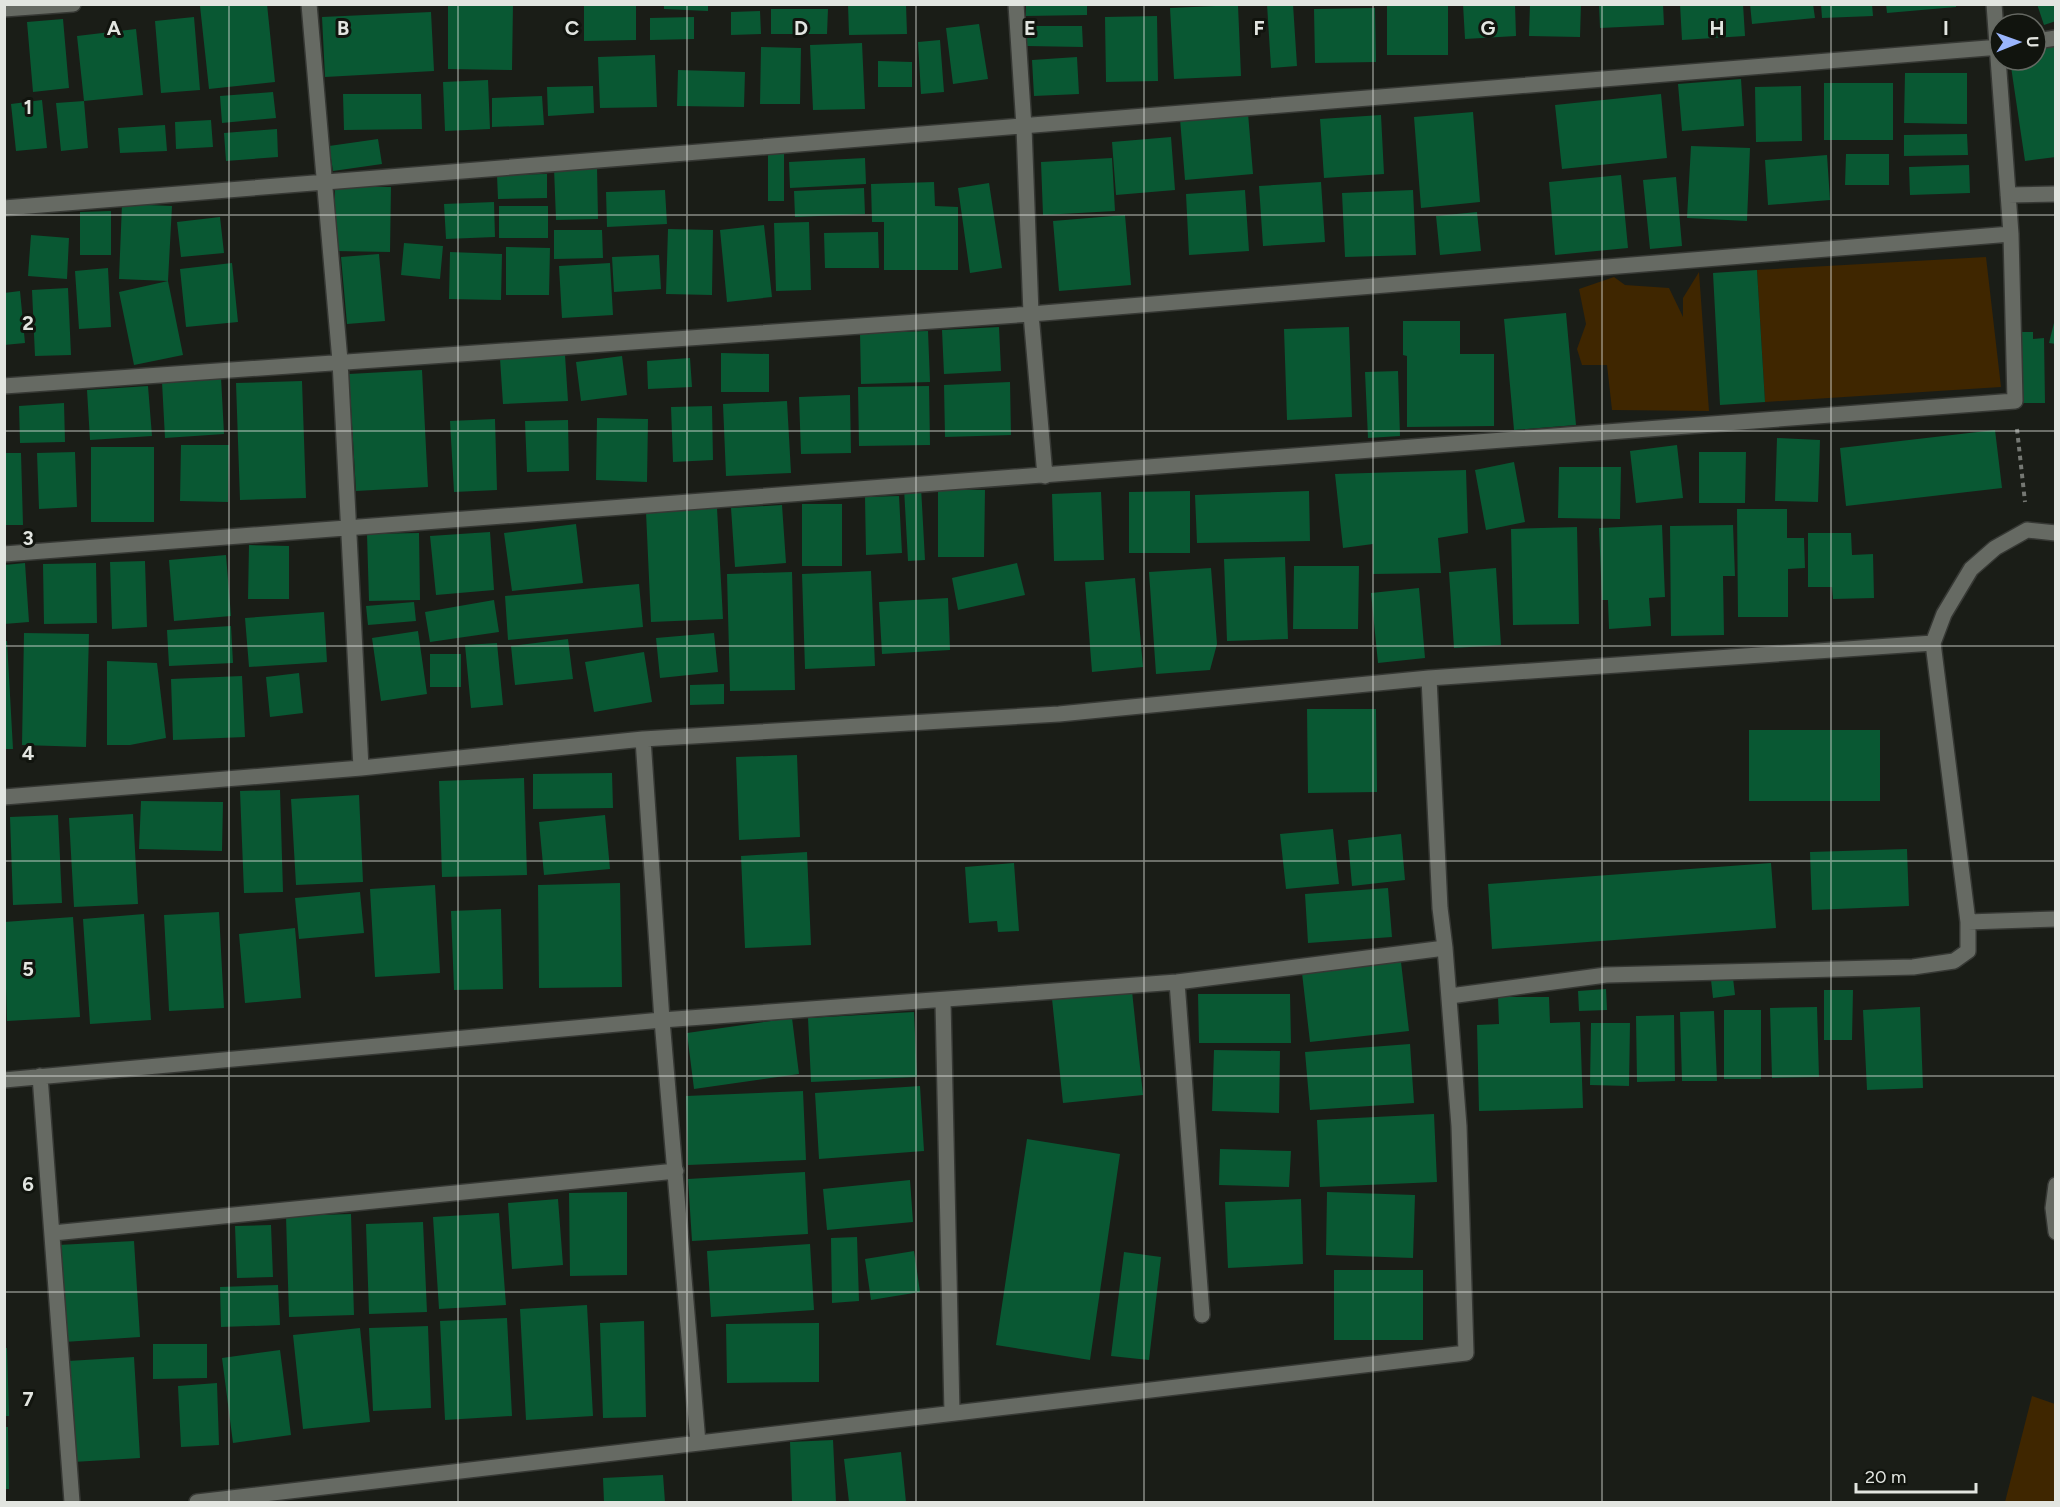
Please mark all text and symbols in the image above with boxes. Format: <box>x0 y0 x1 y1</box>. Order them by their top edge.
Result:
north arrow <box>1988 12 2048 72</box>
text: A <box>107 16 122 40</box>
text: B <box>337 16 349 40</box>
text: C <box>565 16 579 40</box>
text: D <box>794 16 808 40</box>
text: E <box>1024 16 1036 40</box>
text: F <box>1253 16 1265 40</box>
text: G <box>1481 16 1496 40</box>
text: H <box>1710 16 1725 40</box>
text: I <box>1943 16 1949 40</box>
text: U <box>2023 36 2042 48</box>
text: 1 <box>24 95 32 119</box>
text: 2 <box>22 311 34 335</box>
text: 3 <box>22 526 34 550</box>
text: 4 <box>22 741 35 765</box>
text: 5 <box>22 957 34 981</box>
text: 6 <box>22 1172 34 1196</box>
text: 7 <box>22 1387 34 1411</box>
scale bar <box>1856 1456 1976 1494</box>
text: 20 m <box>1865 1466 1906 1488</box>

